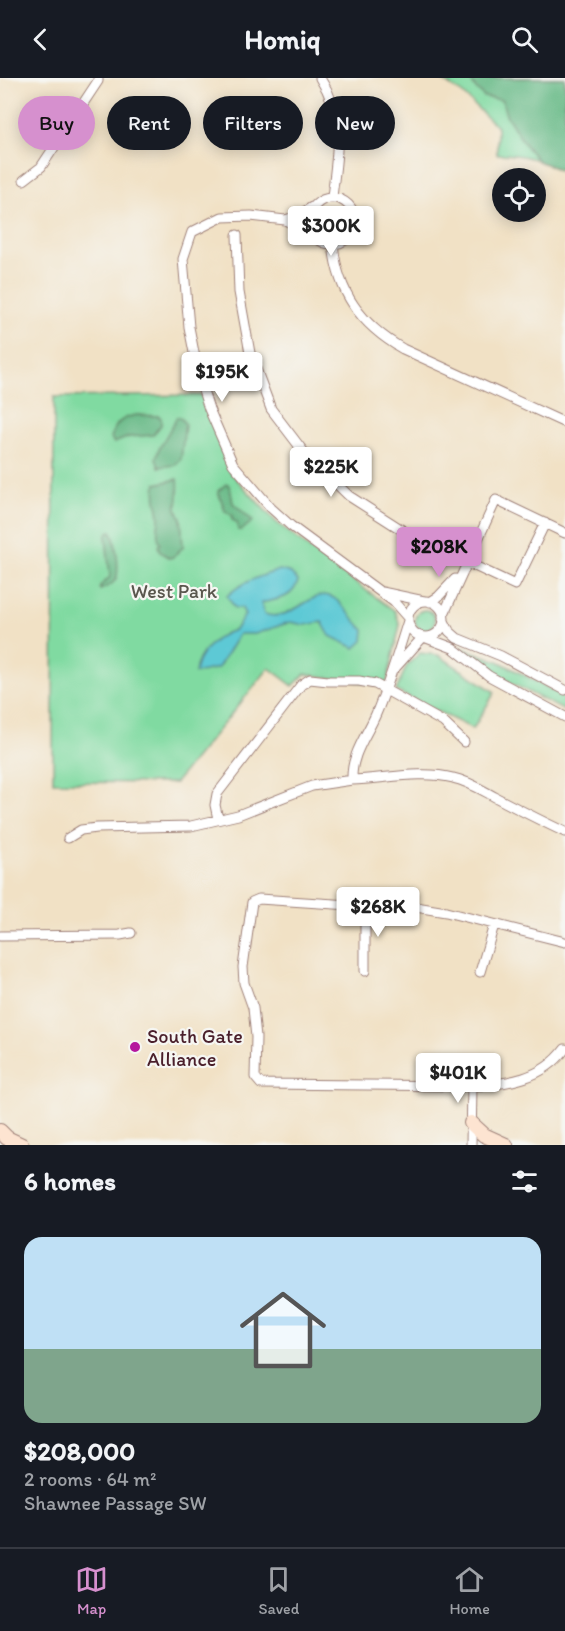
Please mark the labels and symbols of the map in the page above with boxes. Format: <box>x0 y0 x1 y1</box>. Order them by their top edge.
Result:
pin: $300K <box>289 206 373 257</box>
pin: $195K <box>180 352 264 403</box>
pin: $225K <box>289 447 373 498</box>
pin: $208K <box>397 527 481 578</box>
park label: West Park <box>131 579 218 603</box>
pin: $268K <box>336 887 420 938</box>
place label: South Gate Alliance <box>147 1024 243 1071</box>
marker: South Gate Alliance <box>128 1040 142 1054</box>
pin: $401K <box>416 1053 500 1104</box>

